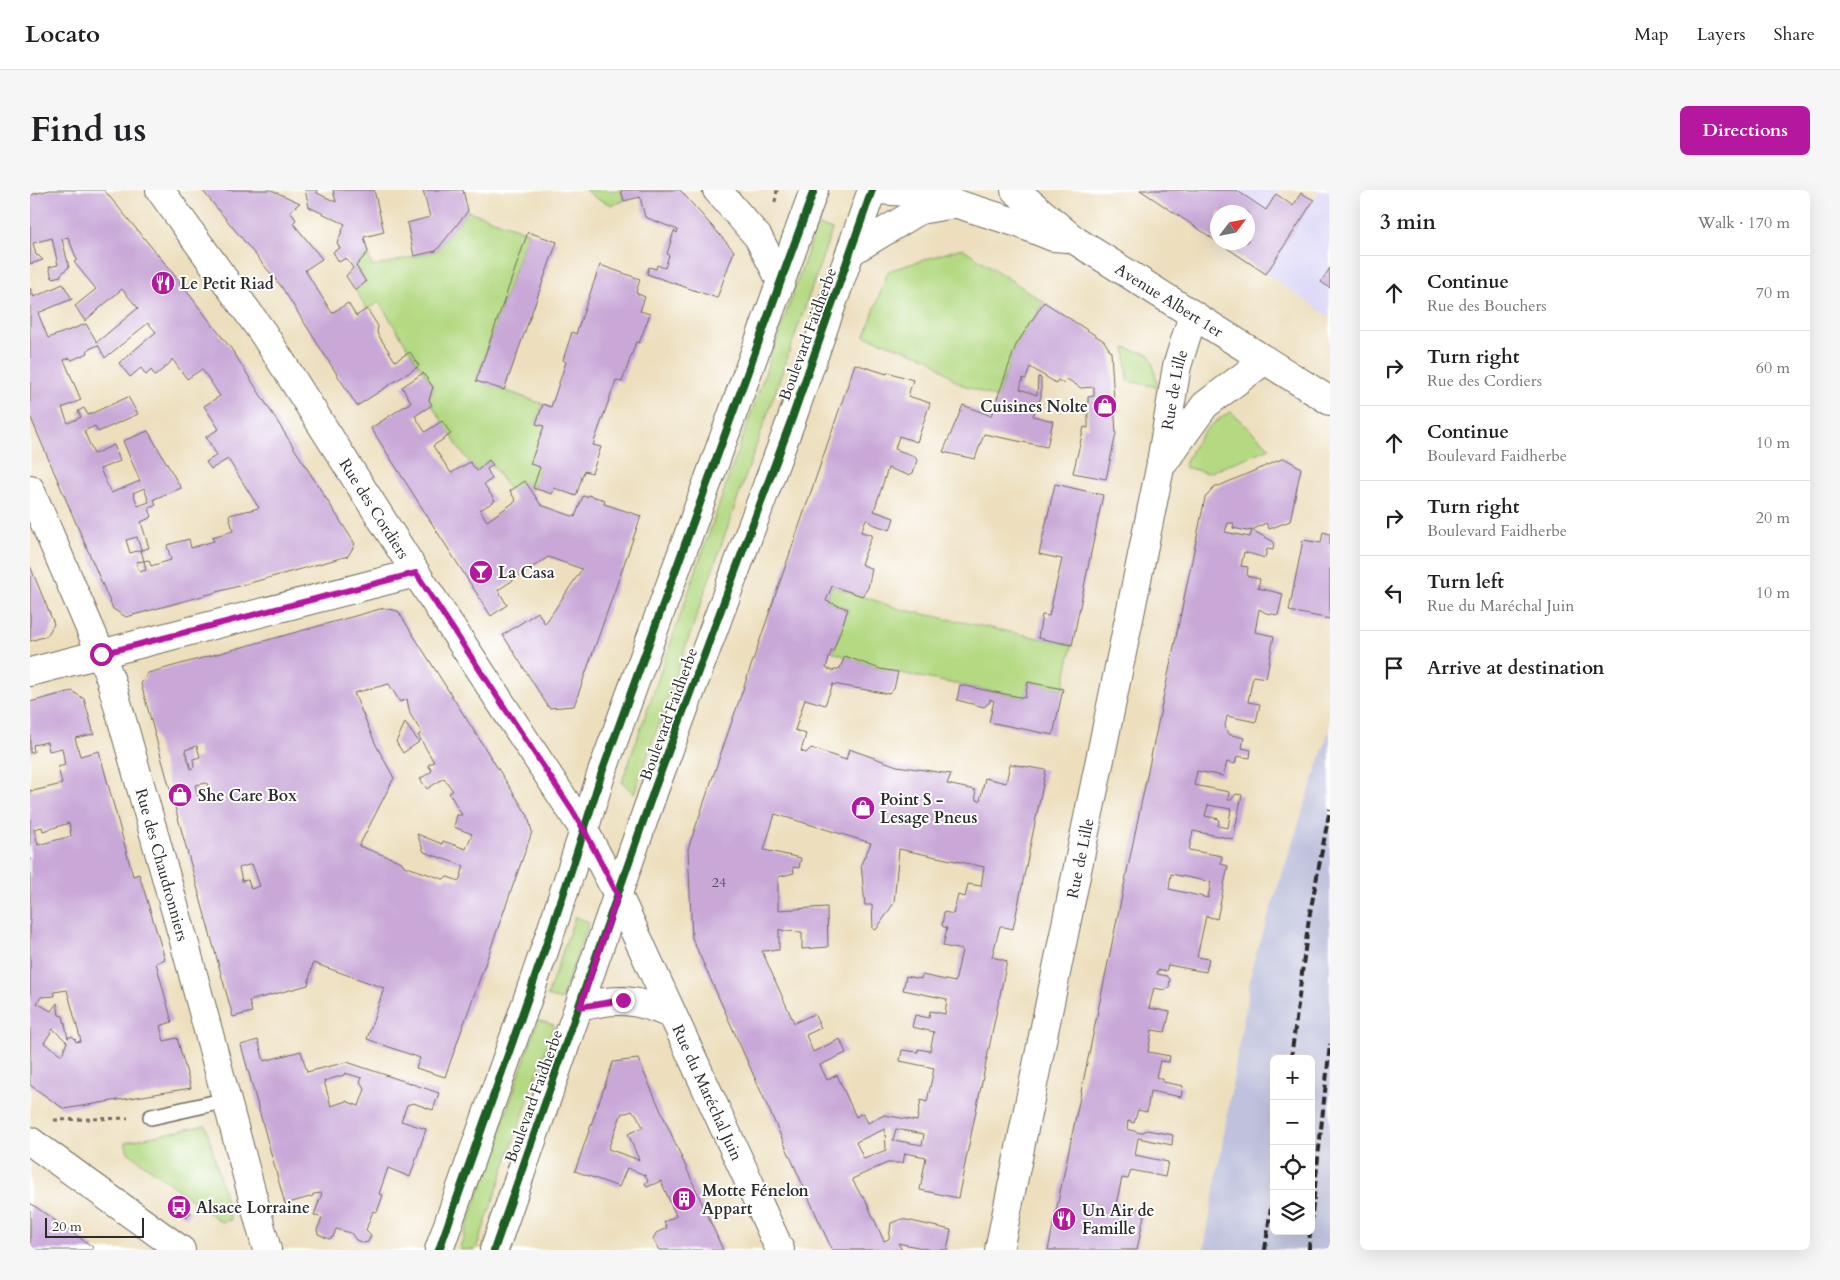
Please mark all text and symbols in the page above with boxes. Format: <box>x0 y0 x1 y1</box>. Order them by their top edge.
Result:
text: Locato <box>25 18 100 51</box>
text: Map <box>1634 22 1669 47</box>
text: Layers <box>1697 22 1746 47</box>
text: Share <box>1774 22 1815 47</box>
text: Find us <box>30 106 146 154</box>
button: Directions <box>1680 106 1810 155</box>
north arrow <box>1210 205 1255 250</box>
text: 3 min <box>1380 208 1436 237</box>
text: Walk · 170 m <box>1698 212 1790 234</box>
street label: Avenue Albert 1er <box>1111 258 1227 343</box>
street label: Boulevard Faidherbe <box>774 265 842 404</box>
text: Continue <box>1427 269 1509 295</box>
restaurant icon: Le Petit Riad <box>150 270 176 296</box>
place label: Le Petit Riad <box>180 273 274 295</box>
icon: ahead <box>1380 279 1408 307</box>
text: 70 m <box>1756 282 1790 304</box>
text: Rue des Bouchers <box>1427 295 1547 317</box>
text: Turn right <box>1427 344 1519 370</box>
street label: Rue de Lille <box>1157 347 1193 431</box>
icon: right <box>1380 354 1408 382</box>
text: 60 m <box>1756 357 1790 379</box>
text: Rue des Cordiers <box>1427 370 1542 392</box>
shop icon: Cuisines Nolte <box>1092 393 1118 419</box>
place label: Cuisines Nolte <box>980 396 1088 418</box>
text: Continue <box>1427 419 1509 445</box>
icon: ahead <box>1380 429 1408 457</box>
text: 10 m <box>1756 432 1790 454</box>
text: Boulevard Faidherbe <box>1427 445 1567 467</box>
street label: Rue des Cordiers <box>334 454 414 563</box>
text: Turn right <box>1427 494 1519 520</box>
icon: right <box>1380 504 1408 532</box>
text: 20 m <box>1756 507 1790 529</box>
text: Boulevard Faidherbe <box>1427 520 1567 542</box>
bar icon: La Casa <box>468 559 494 585</box>
place label: La Casa <box>498 562 555 584</box>
text: Turn left <box>1427 569 1504 595</box>
icon: left <box>1380 579 1408 607</box>
text: 10 m <box>1756 582 1790 604</box>
text: Rue du Maréchal Juin <box>1427 595 1574 617</box>
route start <box>90 643 113 666</box>
street label: Boulevard Faidherbe <box>635 645 703 784</box>
icon: arrive <box>1380 654 1408 682</box>
text: Arrive at destination <box>1427 655 1604 681</box>
shop icon: She Care Box <box>167 782 193 808</box>
place label: She Care Box <box>198 785 297 807</box>
street label: Rue des Chaudronniers <box>130 786 193 944</box>
place label: Point S - Lesage Pneus <box>880 789 977 829</box>
shop icon: Point S - Lesage Pneus <box>850 795 876 821</box>
street label: Rue de Lille <box>1062 816 1100 900</box>
house number: 24 <box>712 873 726 892</box>
route end <box>612 989 635 1012</box>
street label: Rue du Maréchal Juin <box>666 1021 748 1164</box>
street label: Boulevard Faidherbe <box>500 1027 568 1166</box>
map controls <box>1270 1055 1315 1235</box>
button: + <box>1270 1055 1315 1100</box>
button: − <box>1270 1100 1315 1145</box>
button: locate <box>1270 1145 1315 1190</box>
place label: Motte Fénelon Appart <box>702 1180 810 1220</box>
building icon: Motte Fénelon Appart <box>671 1186 697 1212</box>
button: layers <box>1270 1190 1315 1235</box>
bus stop icon: Alsace Lorraine <box>166 1194 192 1220</box>
place label: Alsace Lorraine <box>196 1197 310 1219</box>
place label: Un Air de Famille <box>1082 1200 1155 1240</box>
restaurant icon: Un Air de Famille <box>1051 1206 1077 1232</box>
scale bar <box>45 1215 144 1238</box>
text: 20 m <box>52 1217 82 1236</box>

